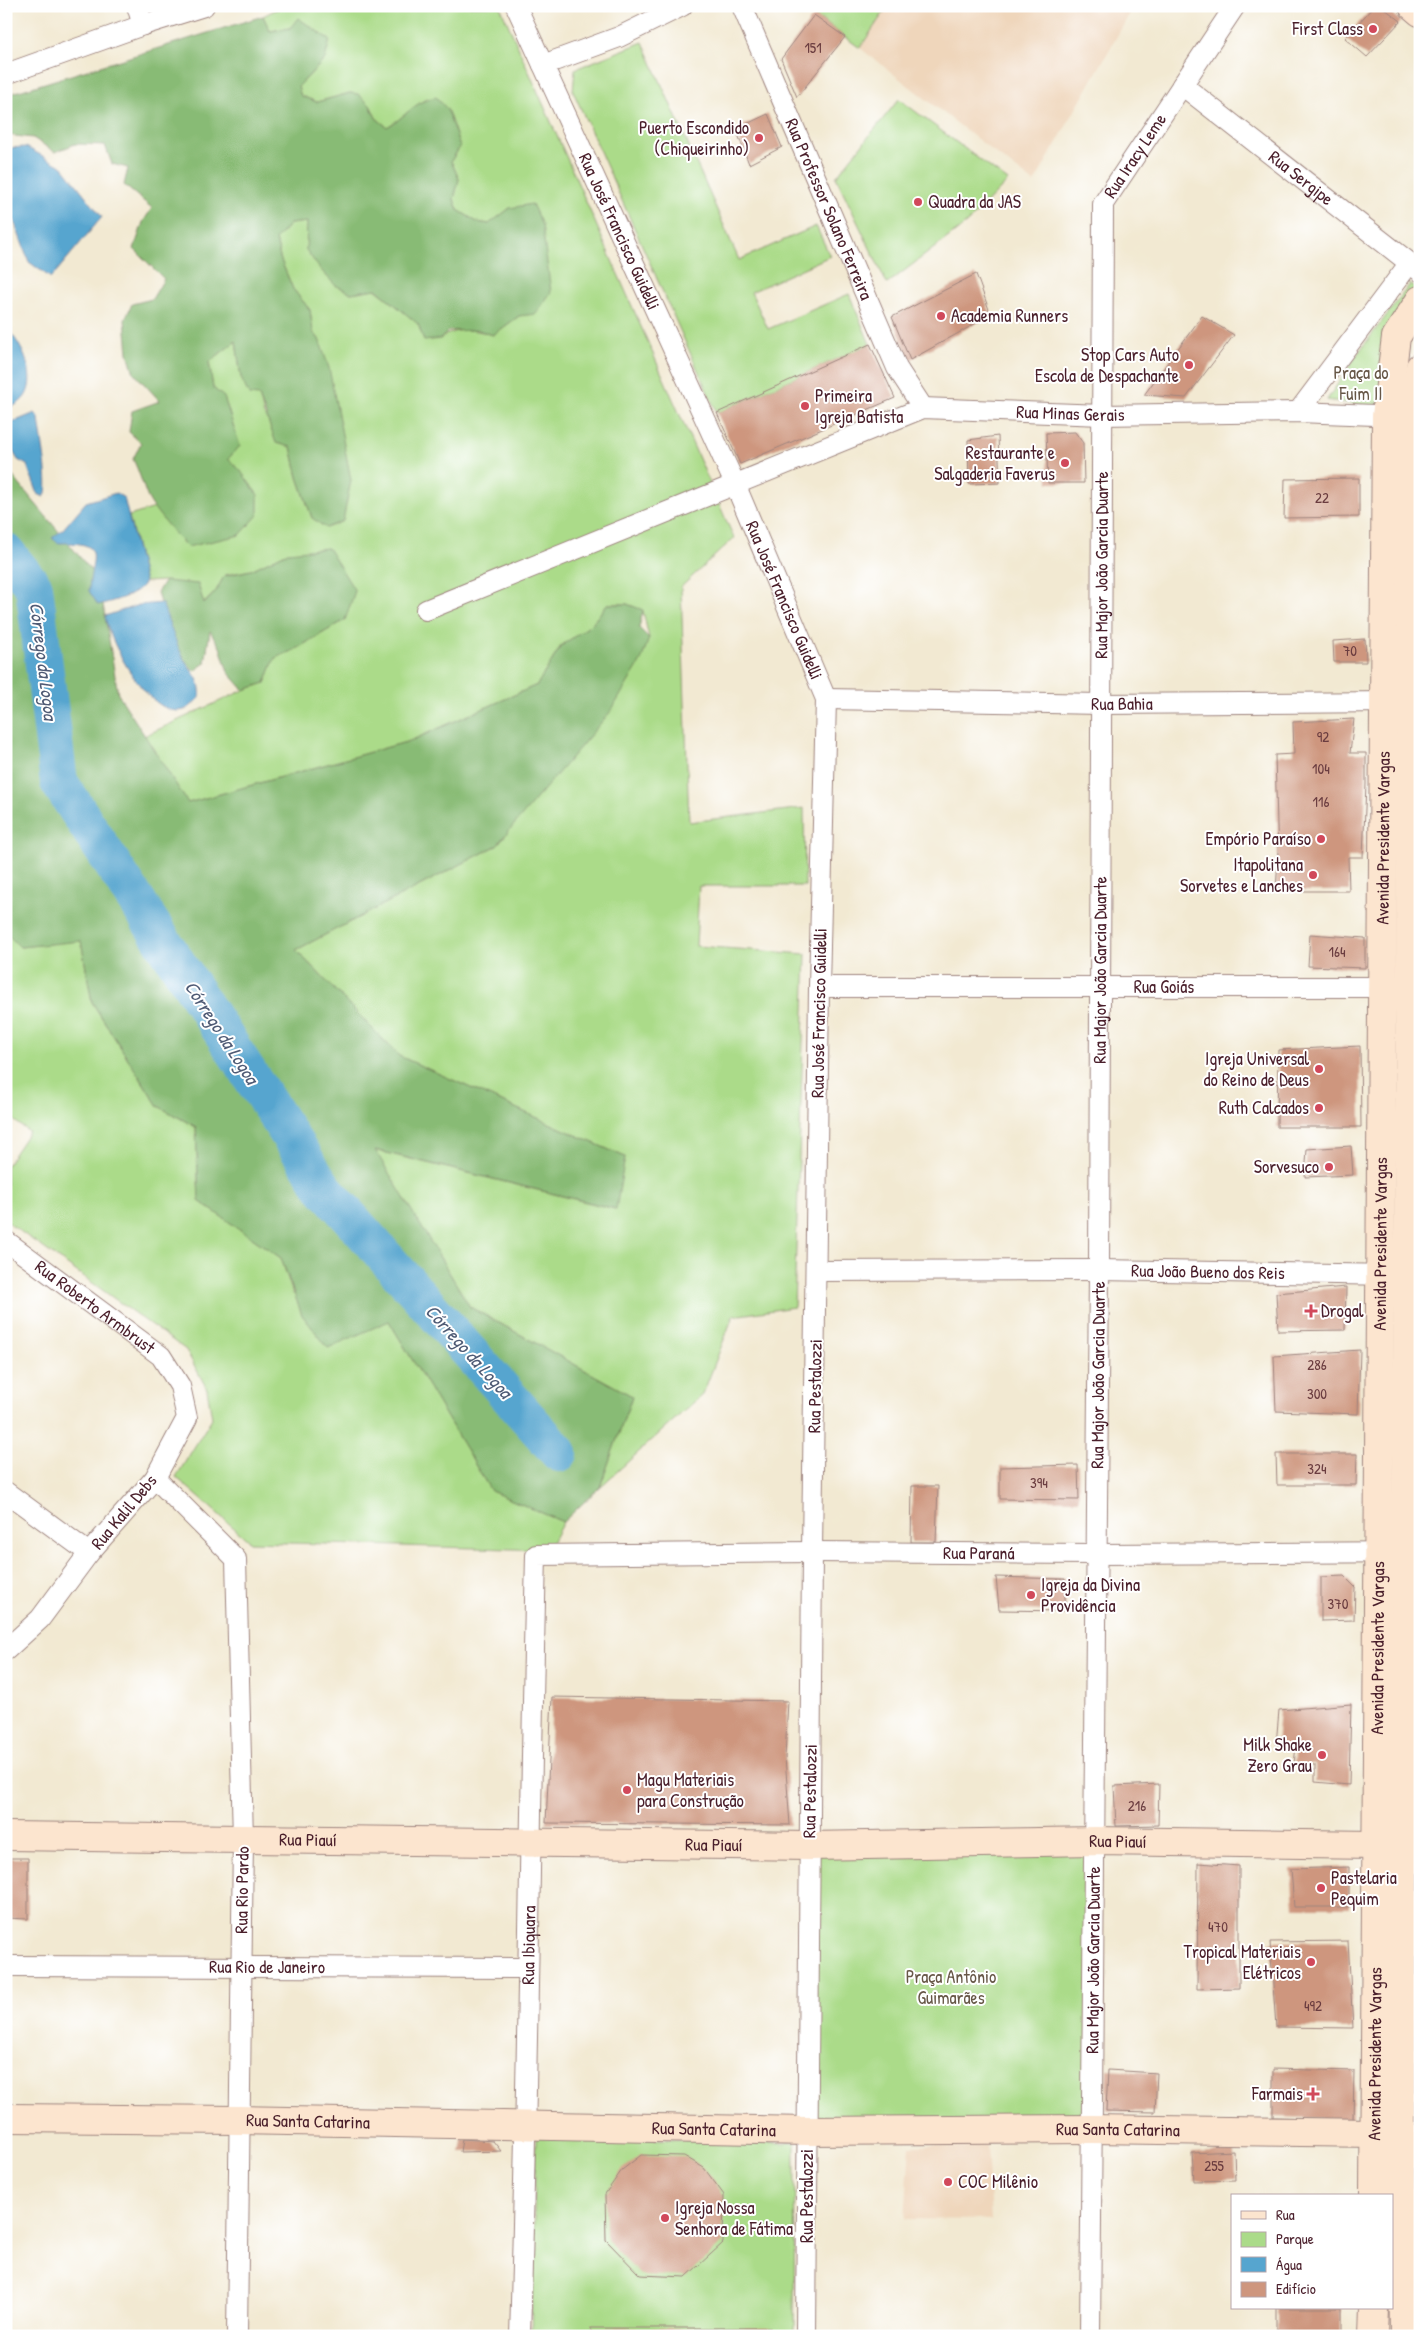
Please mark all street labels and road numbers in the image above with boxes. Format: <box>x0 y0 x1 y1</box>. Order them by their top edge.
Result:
street label: Rua Iracy Leme <box>1097 108 1172 203</box>
street label: Rua Professor Solano Ferreira <box>780 114 879 304</box>
street label: Rua Sergipe <box>1264 144 1339 211</box>
street label: Rua José Francisco Guidelli <box>573 149 667 314</box>
street label: Rua Minas Gerais <box>1016 399 1125 427</box>
street label: Rua Major João Garcia Duarte <box>1088 471 1114 659</box>
street label: Rua José Francisco Guidelli <box>740 517 829 683</box>
street label: Rua Bahia <box>1091 691 1153 716</box>
street label: Avenida Presidente Vargas <box>1370 751 1396 925</box>
street label: Rua Major João Garcia Duarte <box>1087 876 1112 1064</box>
street label: Rua José Francisco Guidelli <box>805 928 832 1098</box>
street label: Rua Goiás <box>1134 974 1194 999</box>
street label: Avenida Presidente Vargas <box>1367 1157 1393 1331</box>
street label: Rua Roberto Armbrust <box>30 1254 161 1360</box>
street label: Rua João Bueno dos Reis <box>1131 1258 1285 1285</box>
street label: Rua Major João Garcia Duarte <box>1084 1281 1111 1469</box>
street label: Rua Pestalozzi <box>801 1339 828 1433</box>
street label: Rua Kalil Debs <box>85 1469 162 1555</box>
street label: Rua Paraná <box>943 1540 1015 1565</box>
street label: Avenida Presidente Vargas <box>1364 1561 1390 1735</box>
street label: Rua Pestalozzi <box>796 1744 823 1838</box>
street label: Rua Piauí <box>279 1826 337 1852</box>
street label: Rua Piauí <box>1089 1828 1147 1854</box>
street label: Rua Piauí <box>685 1831 743 1857</box>
street label: Rua Rio Pardo <box>228 1846 255 1934</box>
street label: Rua Major João Garcia Duarte <box>1079 1866 1106 2054</box>
street label: Rua Ibiquara <box>515 1905 541 1985</box>
street label: Rua Rio de Janeiro <box>209 1954 325 1979</box>
street label: Avenida Presidente Vargas <box>1361 1967 1388 2141</box>
street label: Rua Santa Catarina <box>246 2107 370 2135</box>
street label: Rua Santa Catarina <box>652 2115 776 2142</box>
street label: Rua Santa Catarina <box>1056 2116 1180 2142</box>
street label: Rua Pestalozzi <box>794 2149 819 2243</box>

